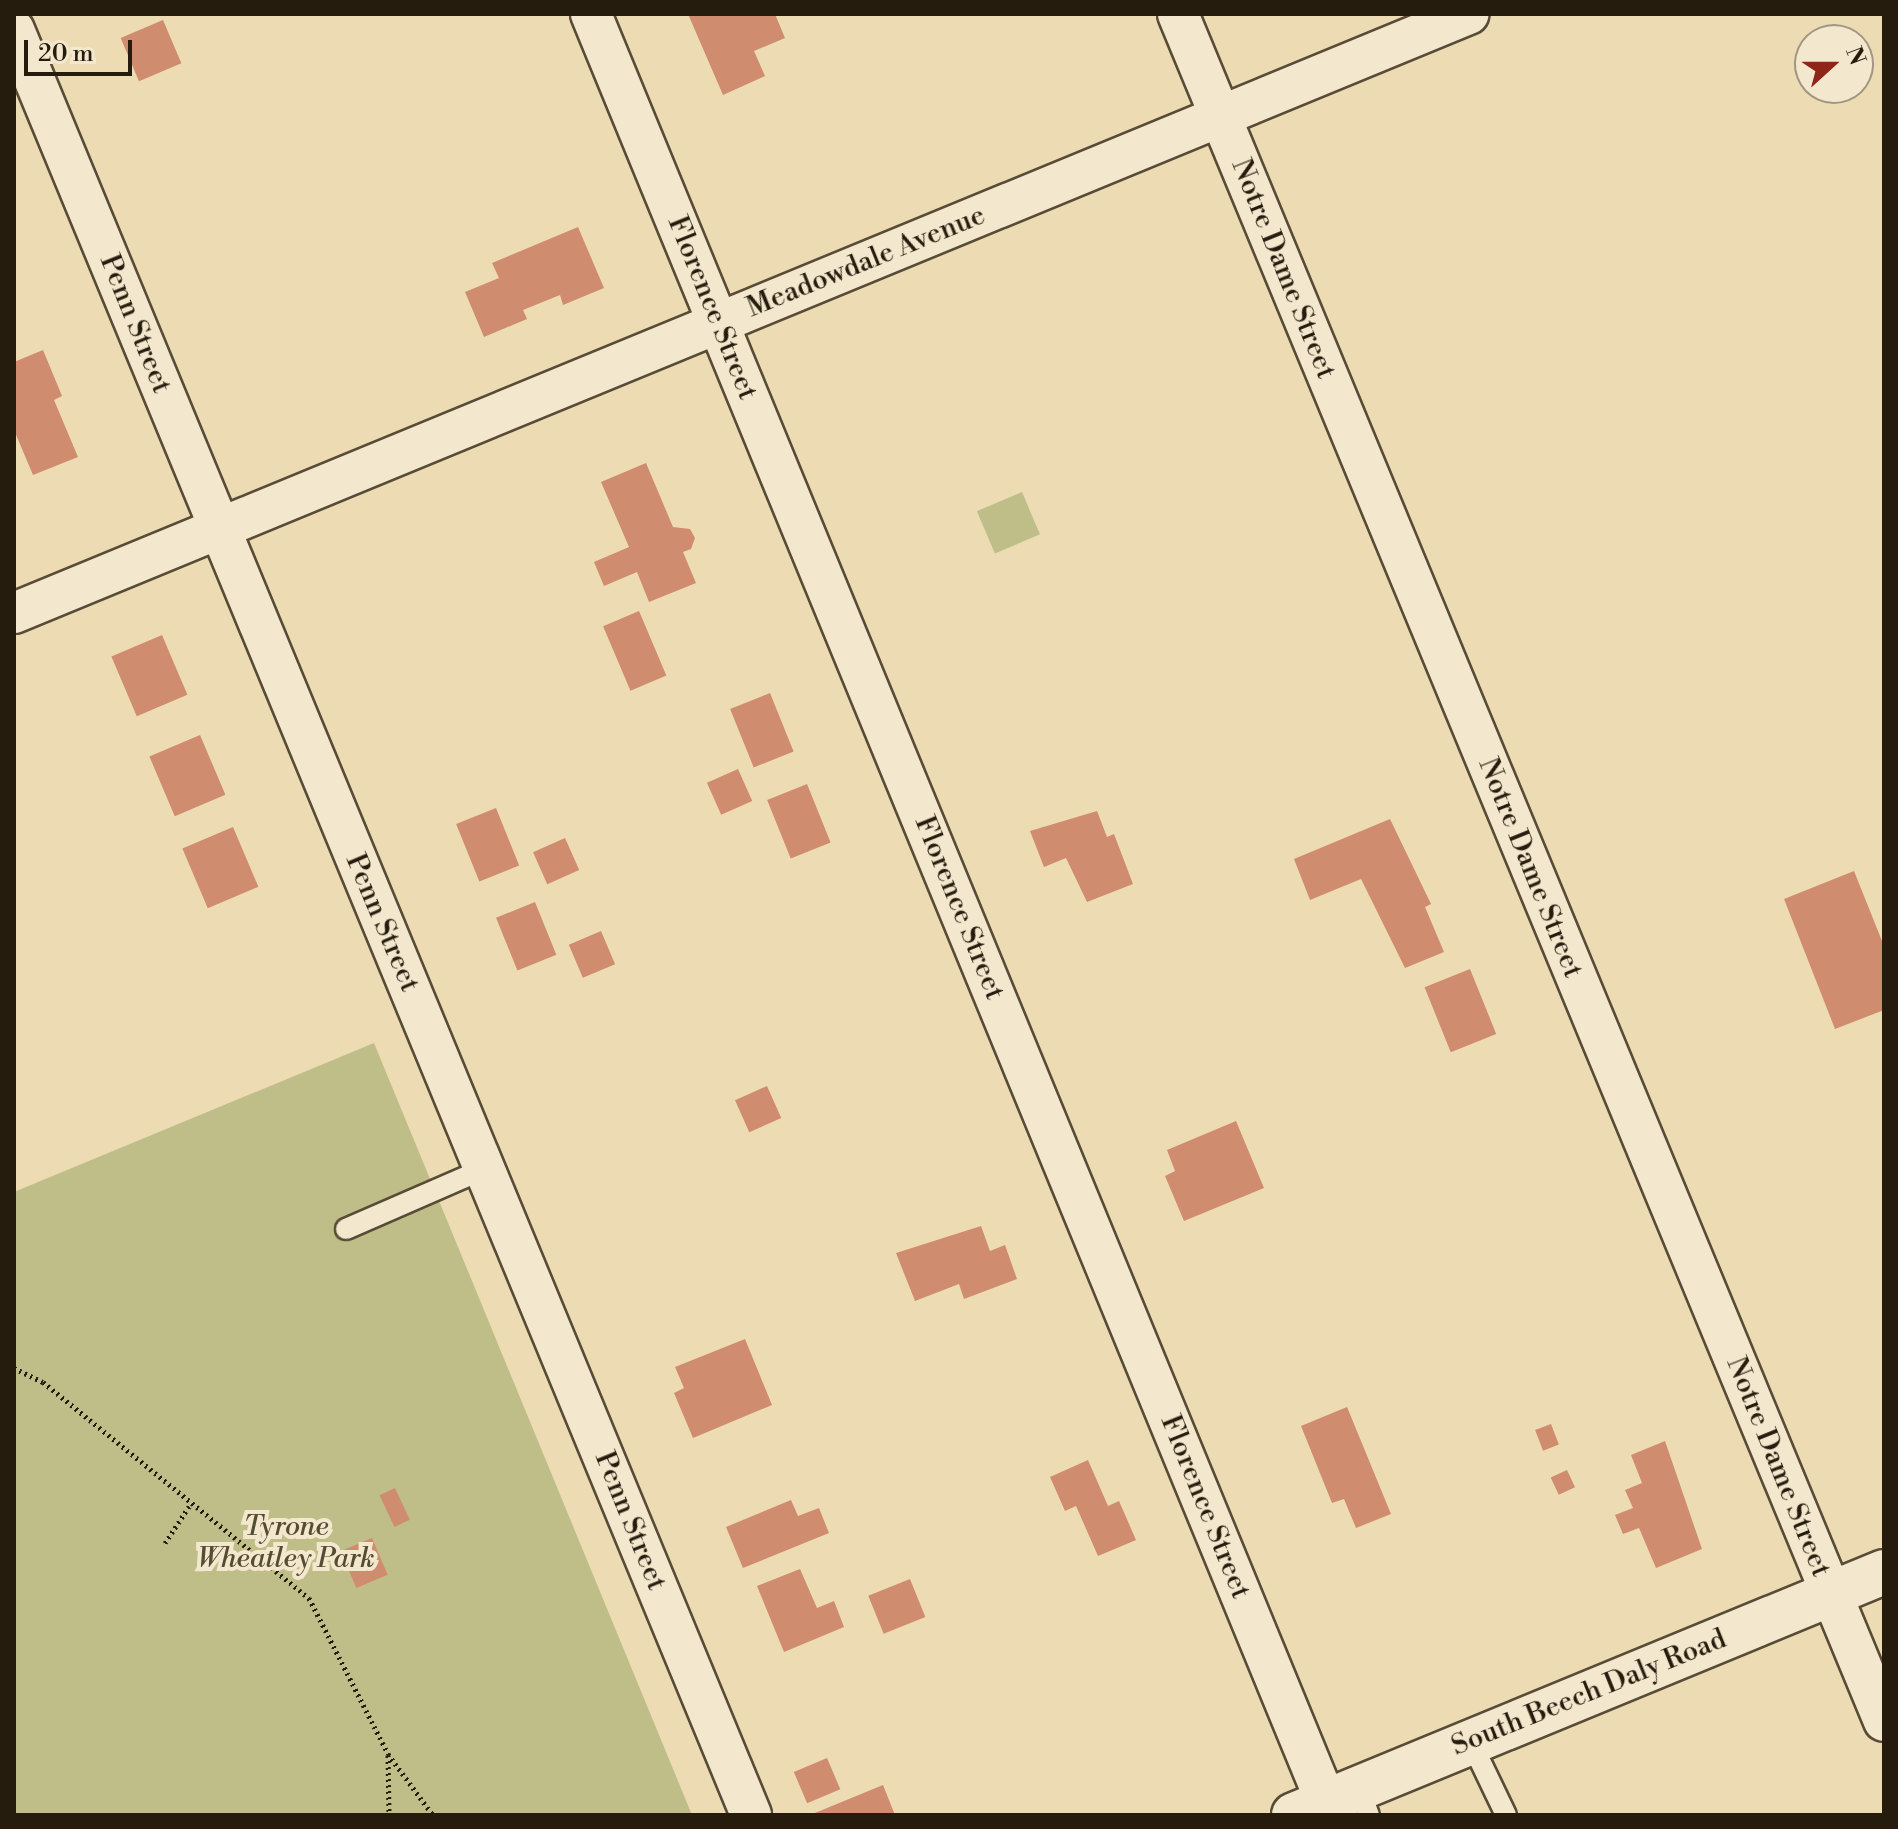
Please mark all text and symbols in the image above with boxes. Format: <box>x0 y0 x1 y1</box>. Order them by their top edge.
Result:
scale bar <box>28 24 136 74</box>
north arrow <box>1794 24 1874 104</box>
text: 20 m <box>38 39 94 69</box>
text: N <box>1839 43 1871 69</box>
street label: Notre Dame Street <box>1224 154 1342 384</box>
street label: Meadowdale Avenue <box>742 199 990 325</box>
street label: Florence Street <box>660 211 764 405</box>
street label: Penn Street <box>92 250 178 398</box>
street label: Notre Dame Street <box>1471 753 1589 983</box>
street label: Florence Street <box>907 811 1011 1005</box>
street label: Penn Street <box>338 849 426 997</box>
street label: Notre Dame Street <box>1719 1352 1837 1582</box>
street label: Florence Street <box>1153 1410 1257 1604</box>
street label: Penn Street <box>587 1447 673 1595</box>
park label: Tyrone Wheatley Park <box>197 1510 375 1576</box>
street label: South Beech Daly Road <box>1447 1622 1731 1764</box>

